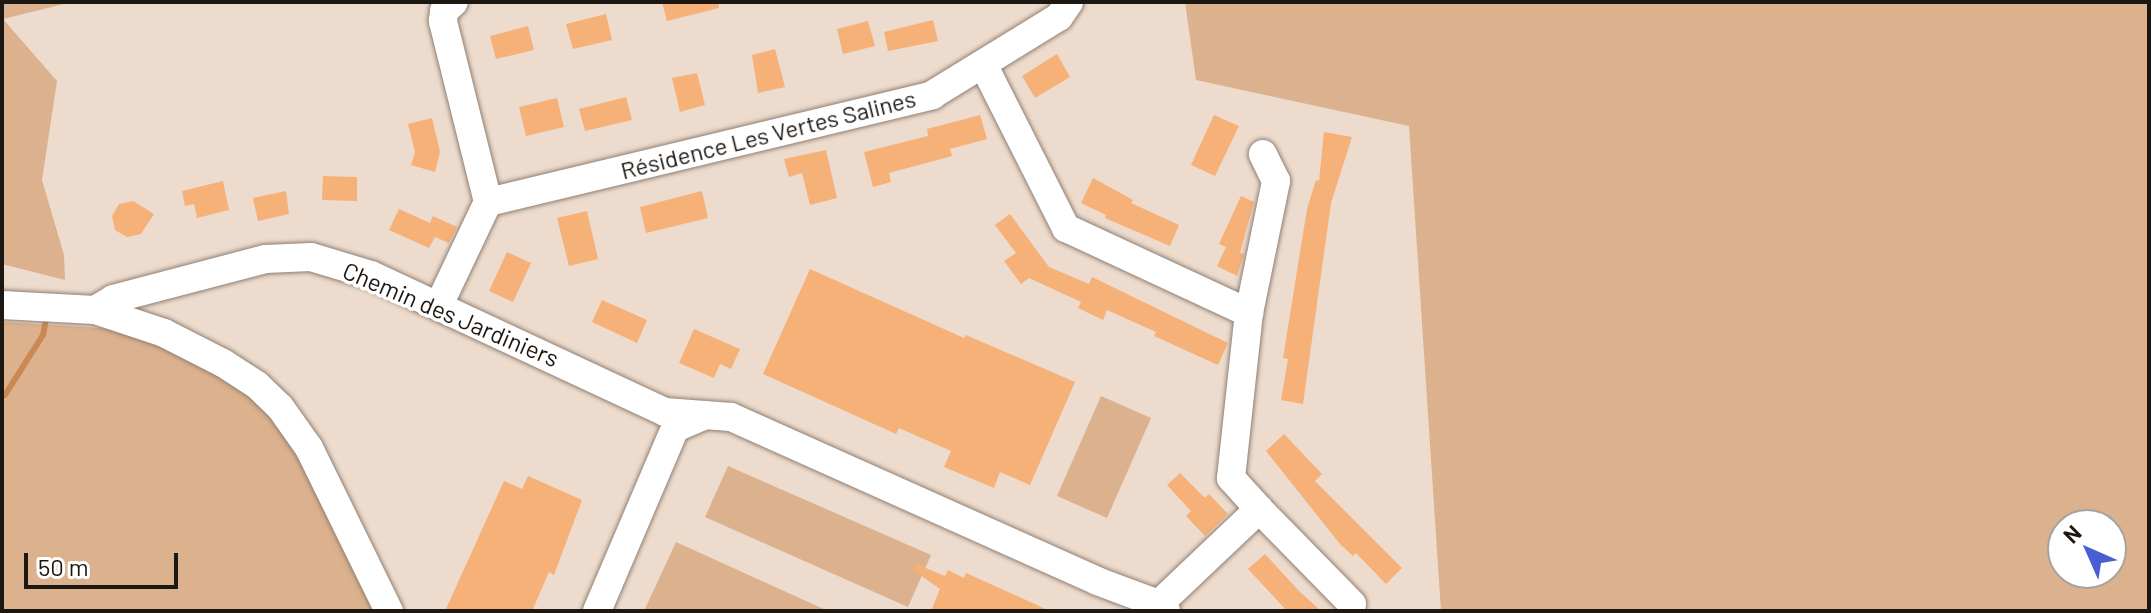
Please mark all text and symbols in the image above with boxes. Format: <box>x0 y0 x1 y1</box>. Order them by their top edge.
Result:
street label: Résidence Les Vertes Salines <box>618 83 918 185</box>
street label: Chemin des Jardiniers <box>339 255 563 373</box>
north arrow <box>2047 509 2127 589</box>
text: N <box>2057 519 2086 548</box>
scale bar <box>28 537 182 587</box>
text: 50 m <box>38 552 89 581</box>

